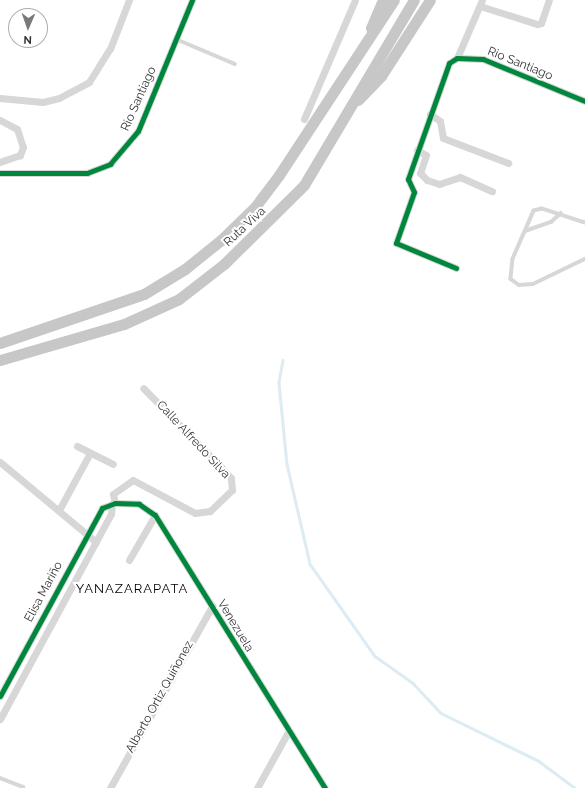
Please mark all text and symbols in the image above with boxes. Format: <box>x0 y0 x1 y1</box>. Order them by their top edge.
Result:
north arrow <box>8 8 48 48</box>
text: N <box>23 33 32 46</box>
street label: Rio Santiago <box>485 44 555 84</box>
street label: Rio Santiago <box>118 65 160 133</box>
street label: Ruta Viva <box>221 204 269 250</box>
street label: Calle Alfredo Silva <box>153 398 233 482</box>
street label: Elisa Mariño <box>22 559 66 625</box>
district label: YANAZARAPATA <box>76 581 188 597</box>
street label: Venezuela <box>214 597 256 655</box>
street label: Alberto Ortiz Quiñonez <box>123 639 197 755</box>

